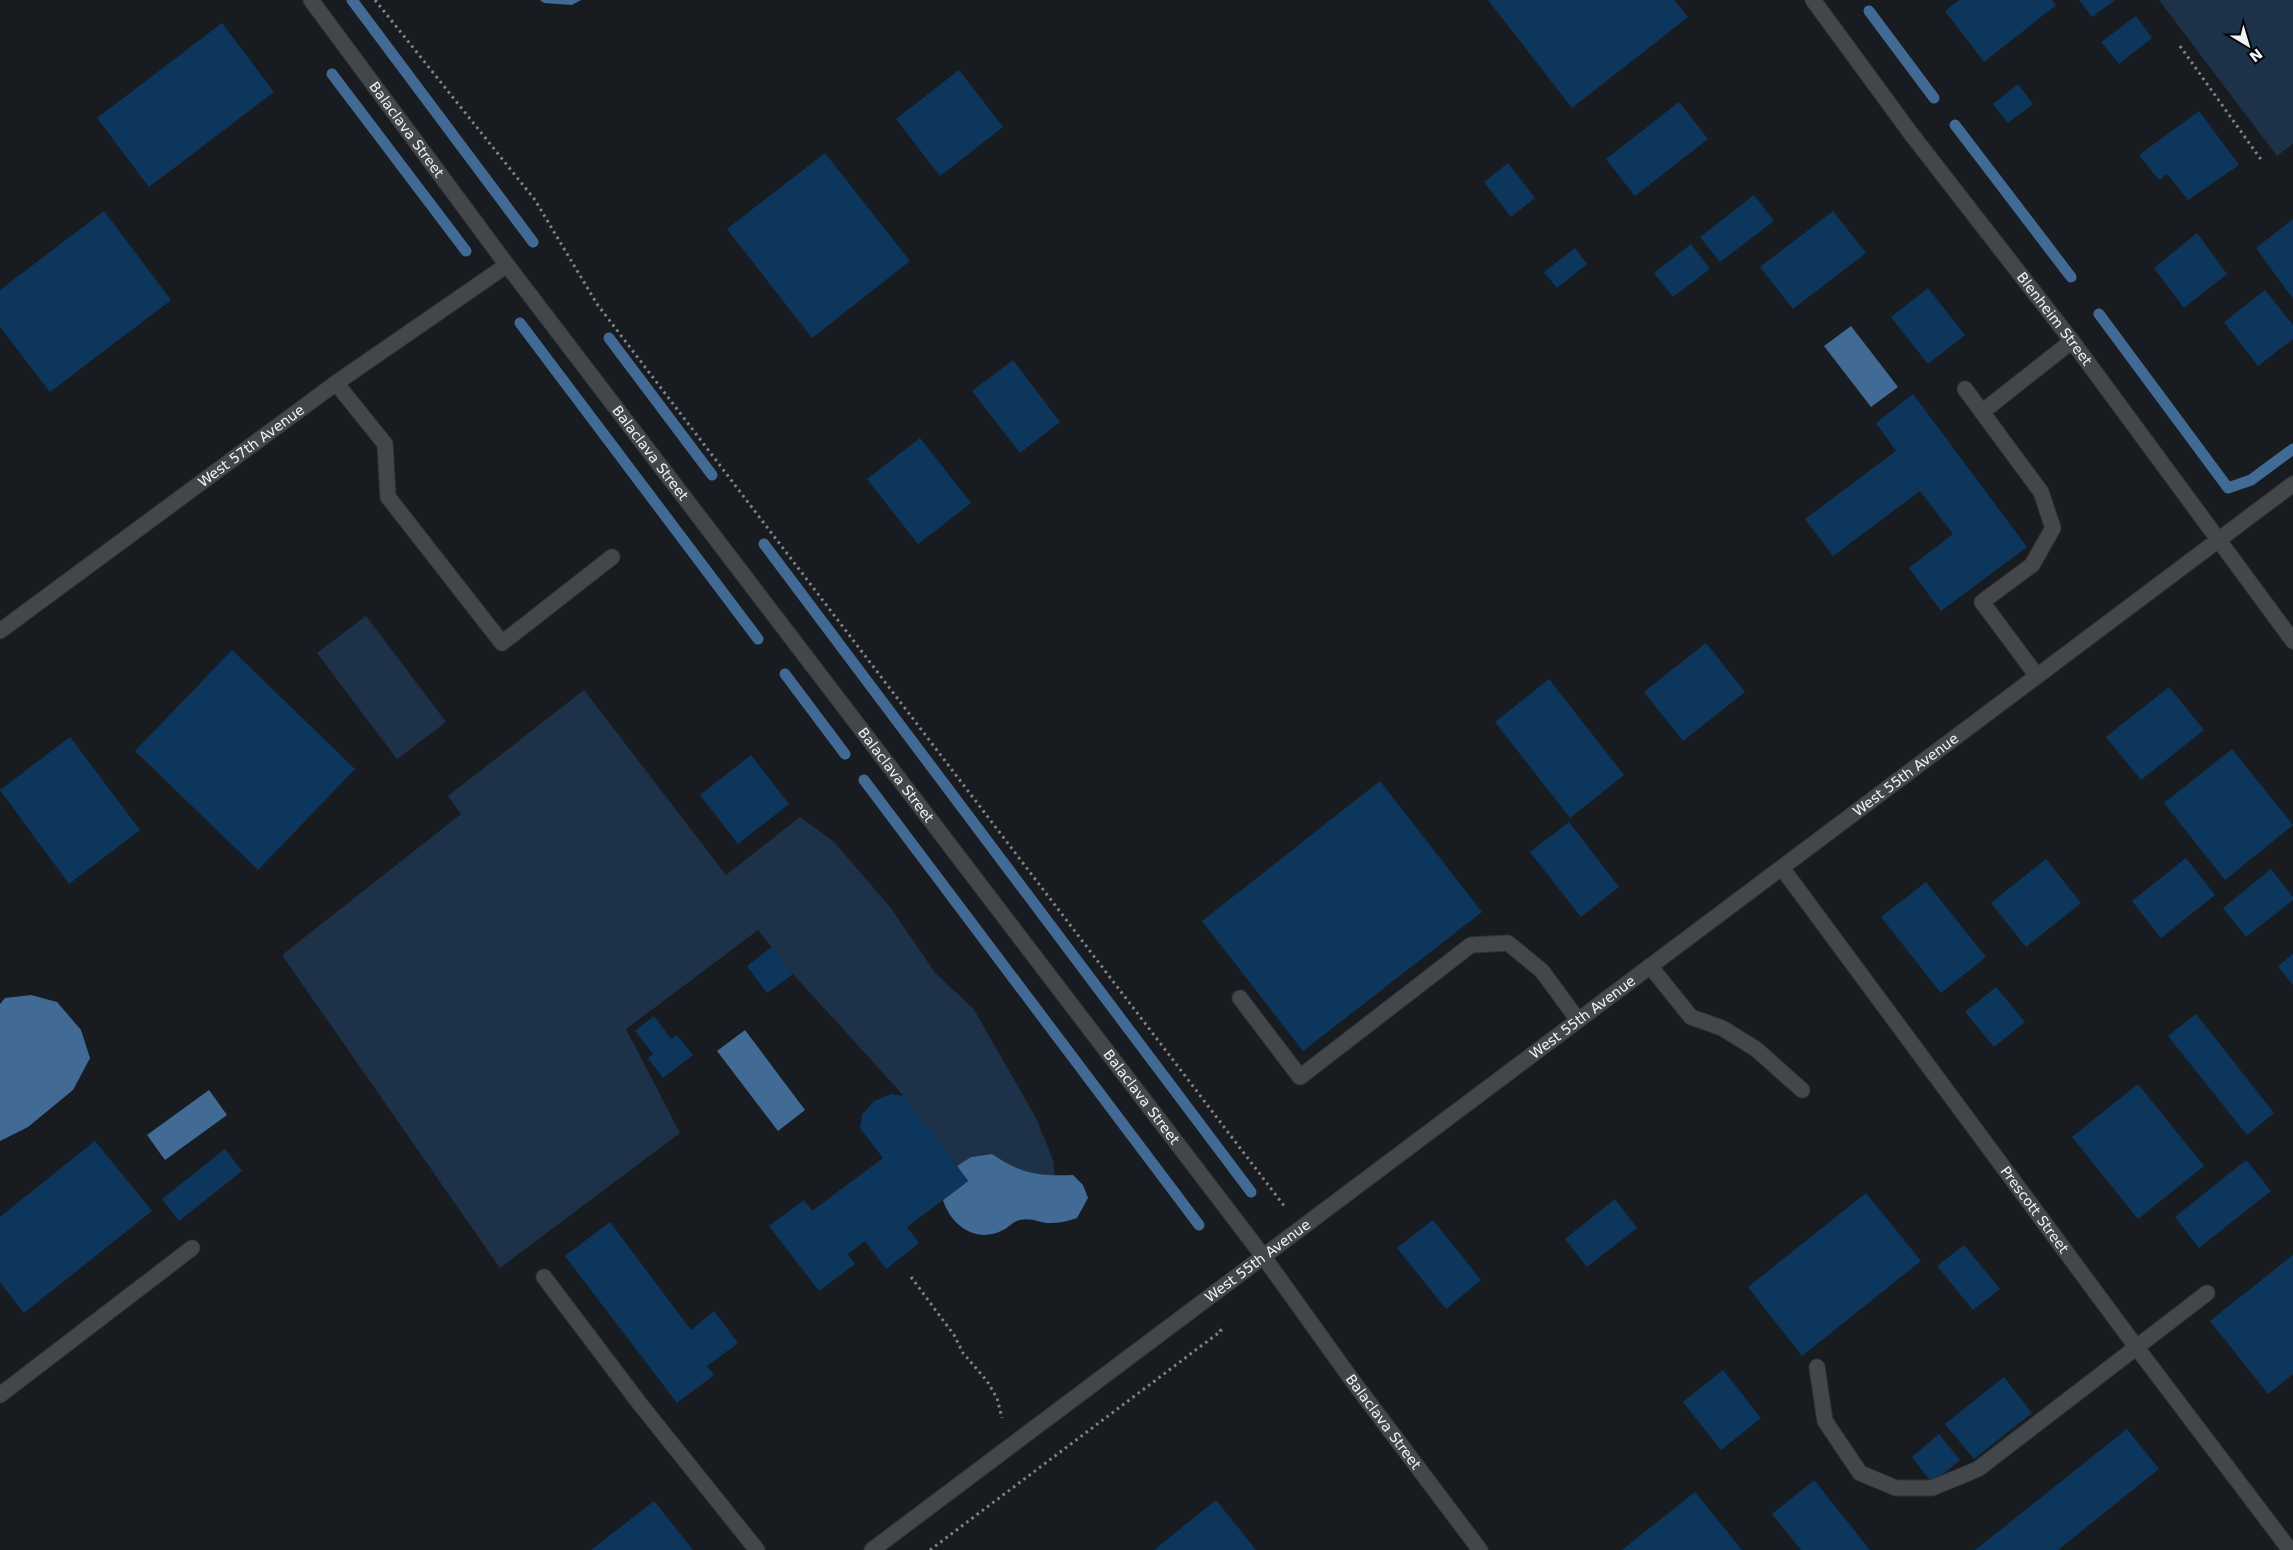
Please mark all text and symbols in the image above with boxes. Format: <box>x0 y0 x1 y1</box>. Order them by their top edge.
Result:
north arrow <box>2223 20 2273 70</box>
text: N <box>2246 45 2266 65</box>
street label: Balaclava Street <box>366 79 448 181</box>
street label: Blenheim Street <box>2014 269 2096 369</box>
street label: West 57th Avenue <box>195 401 307 490</box>
street label: Balaclava Street <box>609 402 692 504</box>
street label: Balaclava Street <box>855 724 938 826</box>
street label: West 55th Avenue <box>1850 730 1961 819</box>
street label: West 55th Avenue <box>1526 972 1638 1062</box>
street label: Balaclava Street <box>1100 1046 1183 1148</box>
street label: Prescott Street <box>1997 1163 2072 1257</box>
street label: West 55th Avenue <box>1202 1216 1313 1305</box>
street label: Balaclava Street <box>1343 1371 1425 1473</box>

